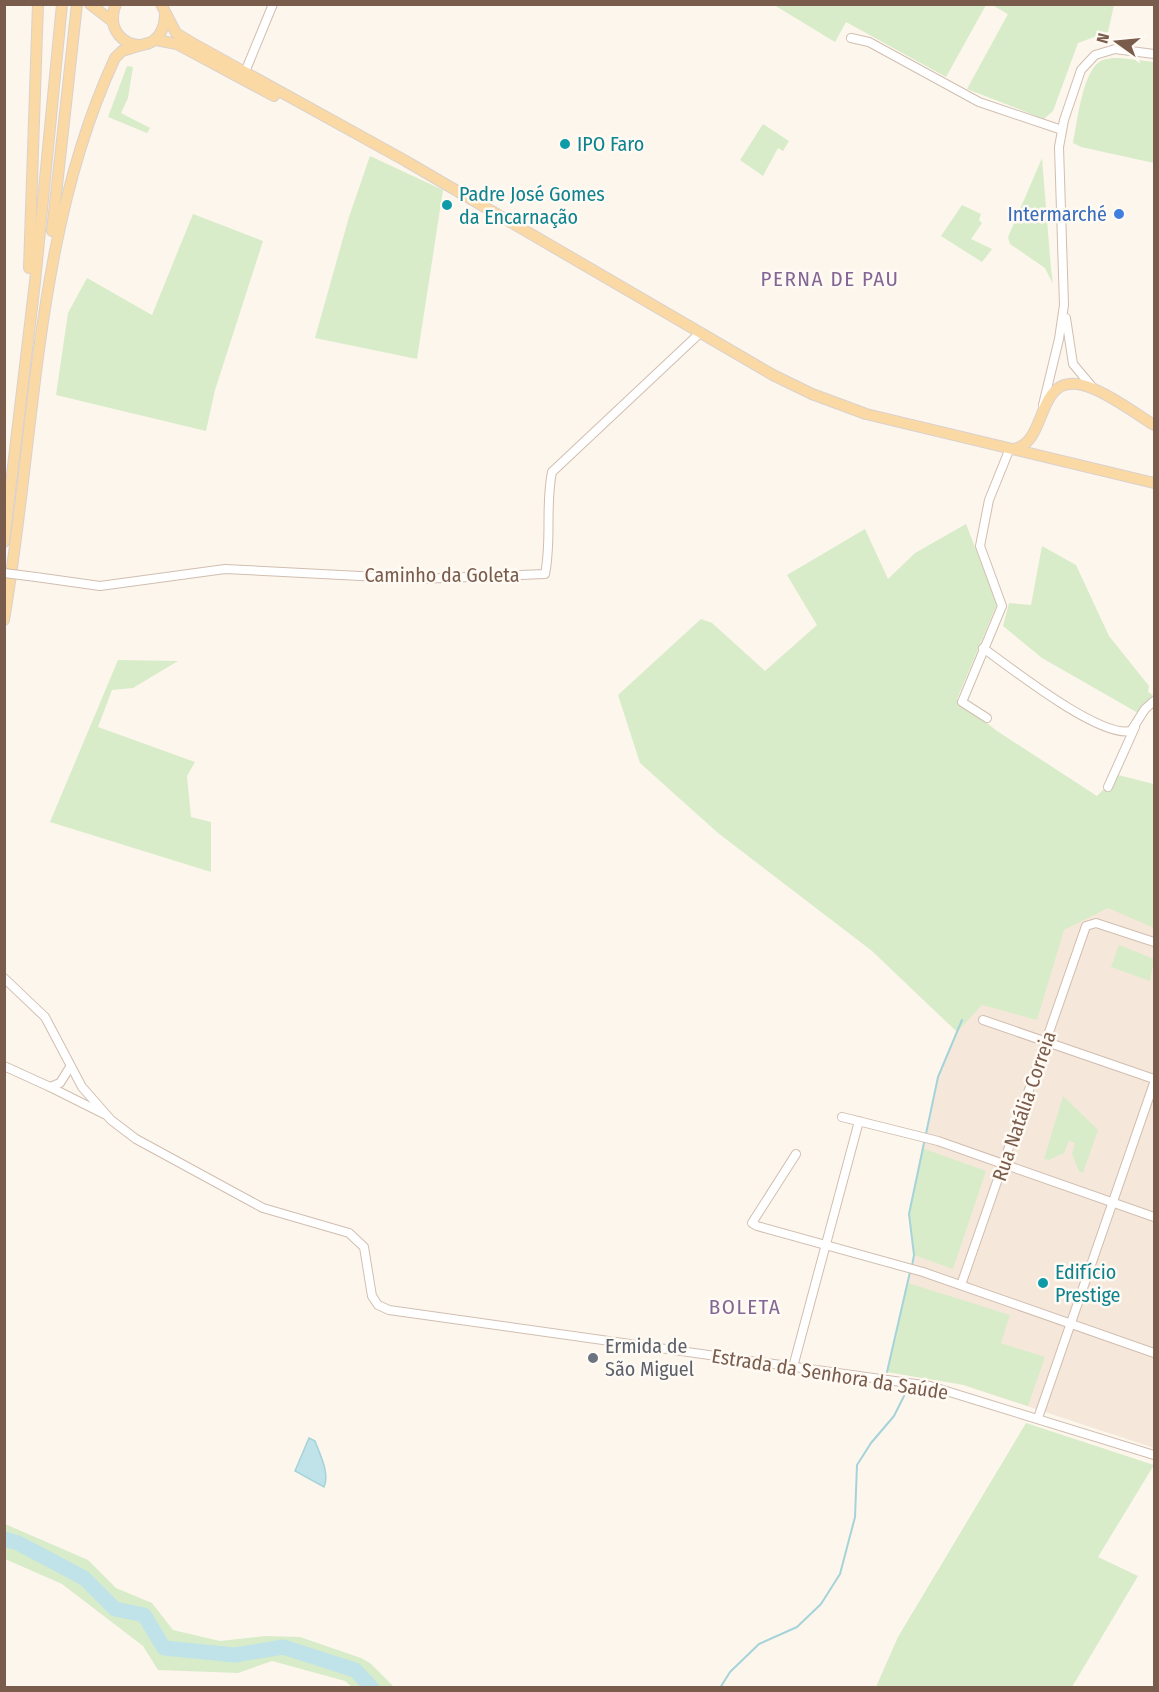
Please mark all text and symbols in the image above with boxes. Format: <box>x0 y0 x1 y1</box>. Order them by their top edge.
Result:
north arrow <box>1087 12 1147 72</box>
text: N <box>1093 31 1113 45</box>
place label: IPO Faro <box>577 132 644 156</box>
marker: IPO Faro <box>558 137 572 151</box>
place label: Padre José Gomes da Encarnação <box>459 182 605 229</box>
marker: Padre José Gomes da Encarnação <box>440 198 454 212</box>
place label: Intermarché <box>1008 202 1107 226</box>
marker: Intermarché <box>1112 207 1126 221</box>
district label: PERNA DE PAU <box>761 266 899 292</box>
street label: Caminho da Goleta <box>365 563 519 587</box>
street label: Rua Natália Correia <box>987 1028 1061 1184</box>
place label: Edifício Prestige <box>1055 1260 1120 1307</box>
marker: Edifício Prestige <box>1036 1276 1050 1290</box>
district label: BOLETA <box>709 1294 781 1320</box>
place label: Ermida de São Miguel <box>605 1334 694 1381</box>
street label: Estrada da Senhora da Saúde <box>710 1343 950 1405</box>
marker: Ermida de São Miguel <box>586 1351 600 1365</box>

